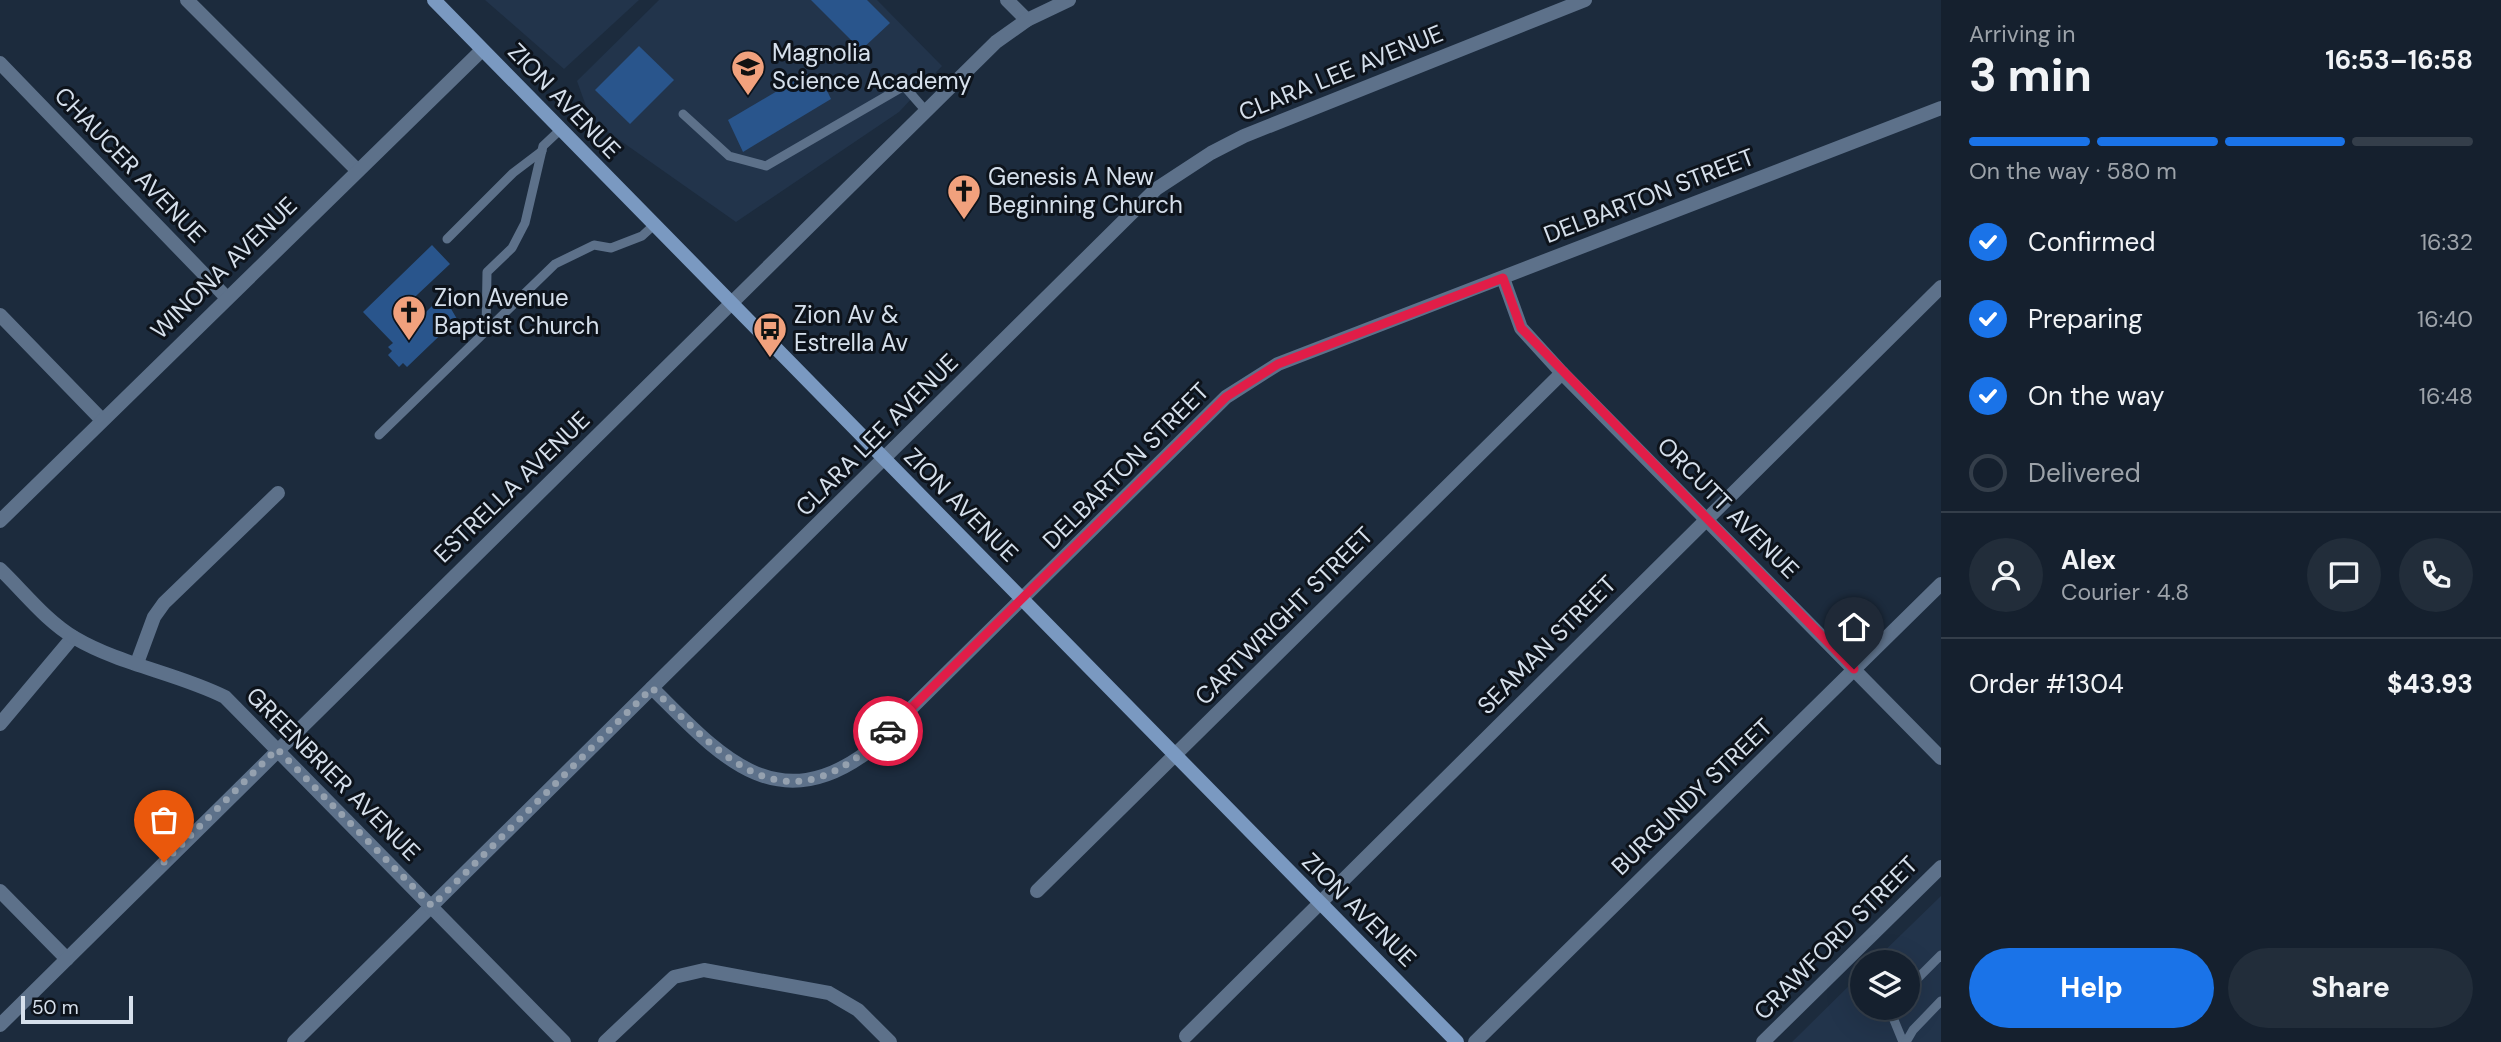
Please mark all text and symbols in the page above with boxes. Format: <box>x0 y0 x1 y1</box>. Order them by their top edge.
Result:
street label: CLARA LEE AVENUE <box>1234 17 1448 128</box>
text: Arriving in <box>1969 19 2075 49</box>
street label: ZION AVENUE <box>501 36 627 165</box>
place label: Magnolia Science Academy <box>772 37 972 96</box>
text: 16:53–16:58 <box>2325 43 2473 77</box>
text: 3 min <box>1969 45 2092 105</box>
school or university icon: Magnolia Science Academy <box>729 48 767 97</box>
street label: CHAUCER AVENUE <box>48 80 213 249</box>
street label: DELBARTON STREET <box>1539 141 1758 250</box>
text: On the way · 580 m <box>1969 156 2177 186</box>
place label: Genesis A New Beginning Church <box>988 161 1183 220</box>
church icon: Genesis A New Beginning Church <box>945 172 983 221</box>
street label: WINONA AVENUE <box>144 190 303 345</box>
icon: check <box>1969 223 2007 261</box>
text: Confirmed <box>2028 225 2155 259</box>
text: 16:32 <box>2420 227 2473 257</box>
place label: Zion Avenue Baptist Church <box>434 282 599 341</box>
church icon: Zion Avenue Baptist Church <box>390 293 428 342</box>
place label: Zion Av & Estrella Av <box>794 299 908 358</box>
icon: check <box>1969 300 2007 338</box>
text: Preparing <box>2028 302 2143 336</box>
text: 16:40 <box>2417 304 2473 334</box>
bus stop icon: Zion Av & Estrella Av <box>751 310 789 359</box>
street label: CLARA LEE AVENUE <box>789 347 965 523</box>
street label: DELBARTON STREET <box>1036 376 1215 555</box>
icon: check <box>1969 377 2007 415</box>
text: On the way <box>2028 379 2164 413</box>
text: 16:48 <box>2419 381 2473 411</box>
street label: ESTRELLA AVENUE <box>427 404 596 569</box>
street label: ORCUTT AVENUE <box>1651 430 1806 585</box>
street label: ZION AVENUE <box>898 441 1025 568</box>
text: Delivered <box>2028 456 2141 490</box>
street label: CARTWRIGHT STREET <box>1188 520 1379 711</box>
button: person <box>1969 538 2043 612</box>
button: chat <box>2307 538 2381 612</box>
button: phone <box>2399 538 2473 612</box>
text: Alex <box>2061 543 2116 577</box>
street label: SEAMAN STREET <box>1471 569 1623 721</box>
text: Courier · 4.8 <box>2061 577 2189 607</box>
pin <box>1824 597 1884 669</box>
icon: home <box>1835 608 1873 646</box>
text: Order #1304 <box>1969 667 2124 701</box>
text: $43.93 <box>2387 667 2473 701</box>
street label: GREENBRIER AVENUE <box>240 680 427 867</box>
courier <box>853 696 923 766</box>
icon: car <box>869 712 907 750</box>
street label: BURGUNDY STREET <box>1604 712 1779 882</box>
pin <box>134 790 194 862</box>
icon: bag <box>145 801 183 839</box>
street label: ZION AVENUE <box>1296 846 1423 973</box>
street label: CRAWFORD STREET <box>1747 849 1924 1026</box>
button: Help <box>1969 948 2214 1028</box>
button: Share <box>2228 948 2473 1028</box>
map controls <box>1850 950 1920 1020</box>
button: layers <box>1850 950 1920 1020</box>
scale bar <box>21 993 133 1025</box>
text: 50 m <box>32 995 79 1020</box>

